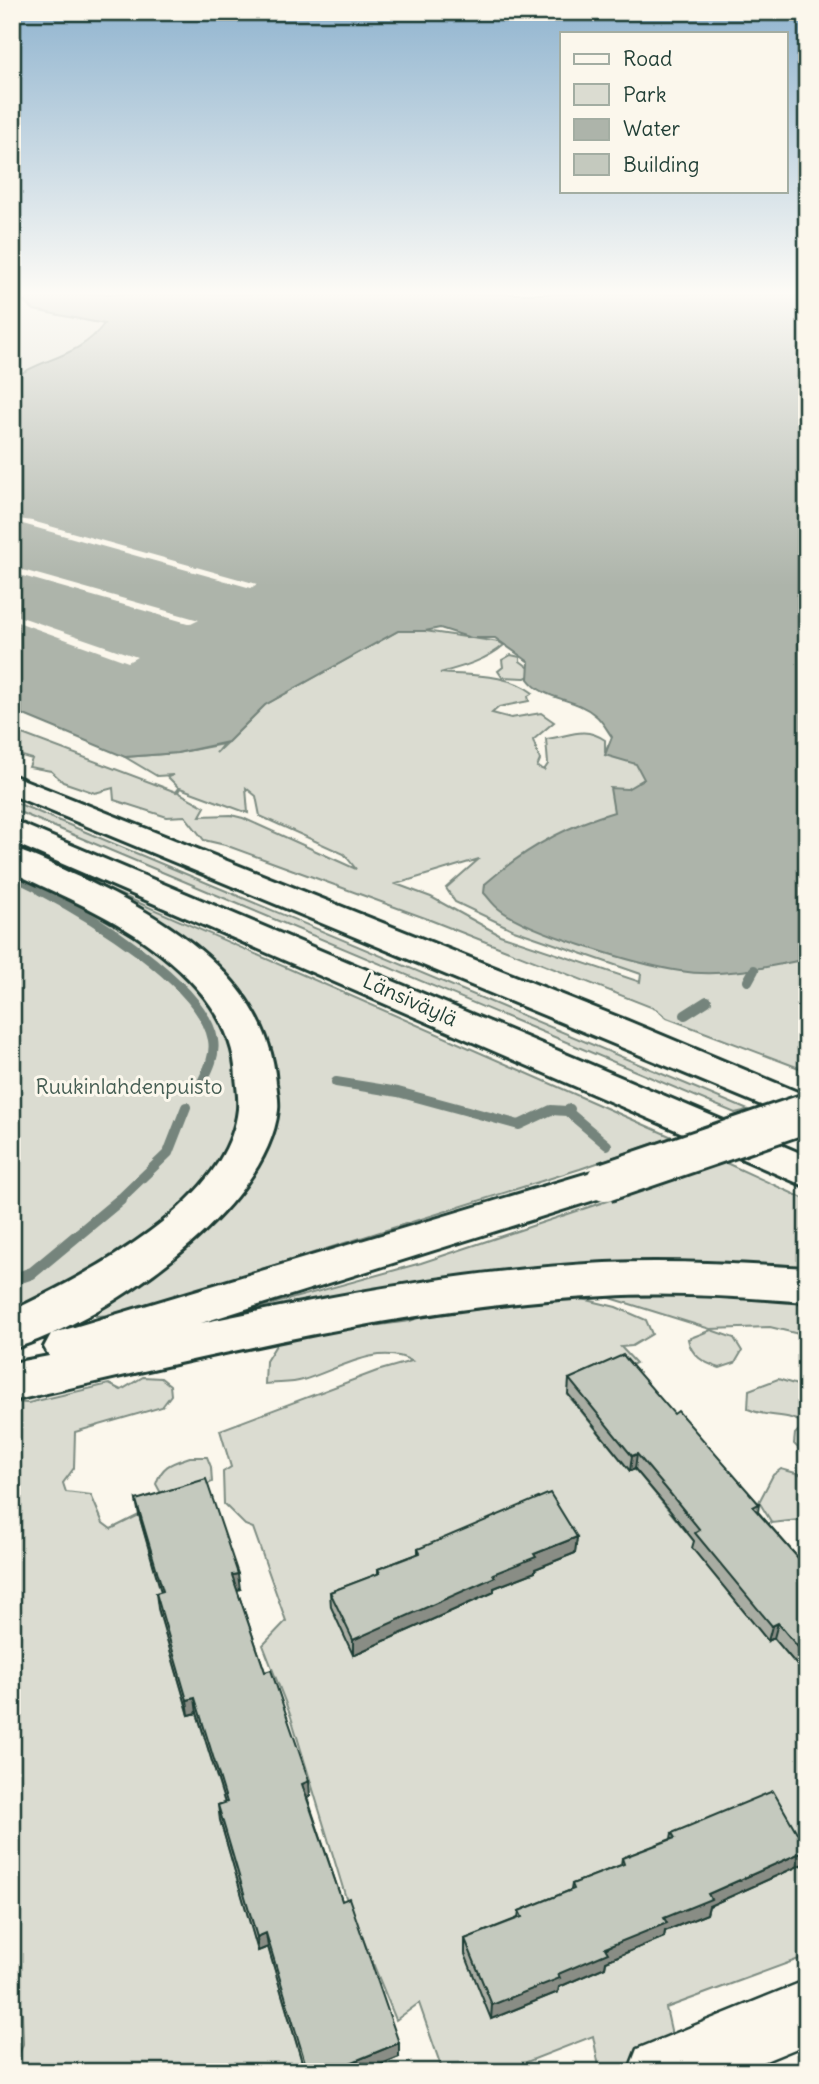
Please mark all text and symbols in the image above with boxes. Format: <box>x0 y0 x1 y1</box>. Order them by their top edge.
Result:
legend <box>560 32 788 192</box>
text: Road <box>623 45 672 72</box>
text: Park <box>623 81 666 108</box>
text: Water <box>623 115 681 142</box>
text: Building <box>623 151 699 178</box>
street label: Länsiväylä <box>359 967 462 1032</box>
park label: Ruukinlahdenpuisto <box>35 1073 223 1100</box>

